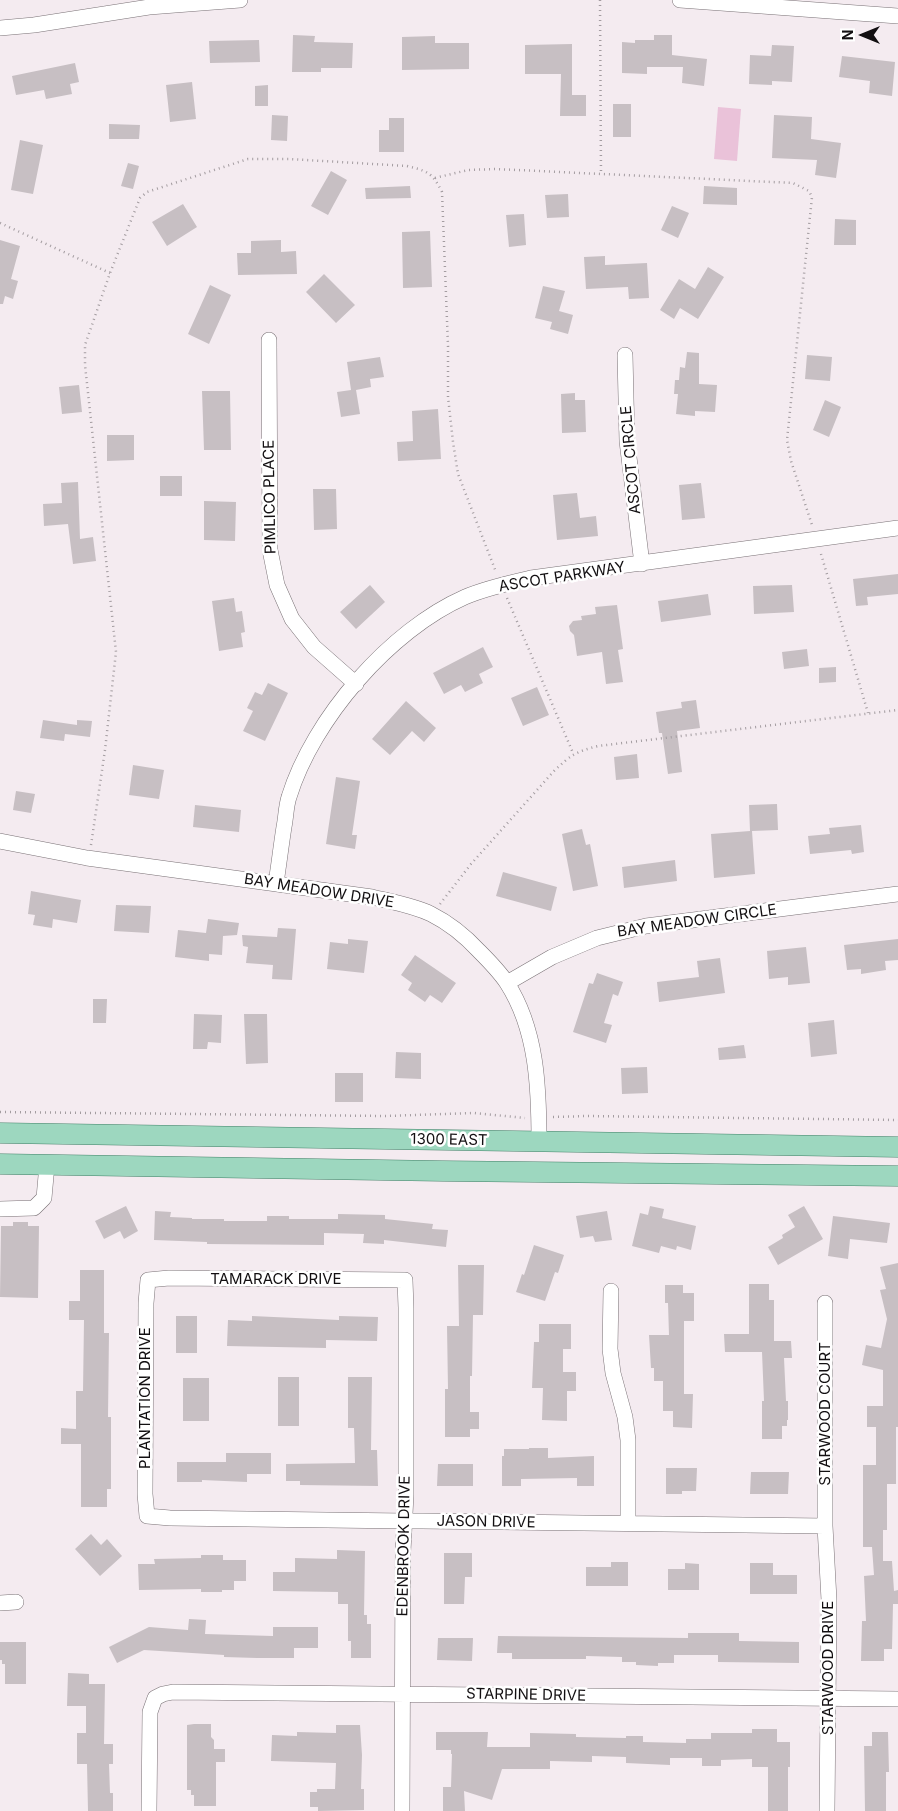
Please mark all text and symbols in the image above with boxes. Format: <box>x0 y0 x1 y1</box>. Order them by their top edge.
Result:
north arrow <box>838 10 888 60</box>
text: N <box>839 30 856 40</box>
street label: ASCOT CIRCLE <box>617 405 645 515</box>
street label: PIMLICO PLACE <box>260 440 280 554</box>
street label: ASCOT PARKWAY <box>497 558 627 596</box>
street label: BAY MEADOW DRIVE <box>243 870 395 912</box>
street label: BAY MEADOW CIRCLE <box>616 901 778 941</box>
street label: 1300 EAST <box>410 1130 488 1150</box>
street label: TAMARACK DRIVE <box>210 1270 342 1288</box>
street label: PLANTATION DRIVE <box>136 1327 154 1469</box>
street label: STARWOOD COURT <box>816 1342 834 1486</box>
street label: EDENBROOK DRIVE <box>394 1475 414 1617</box>
street label: JASON DRIVE <box>436 1512 536 1532</box>
street label: STARWOOD DRIVE <box>819 1601 837 1735</box>
street label: STARPINE DRIVE <box>466 1685 586 1705</box>

